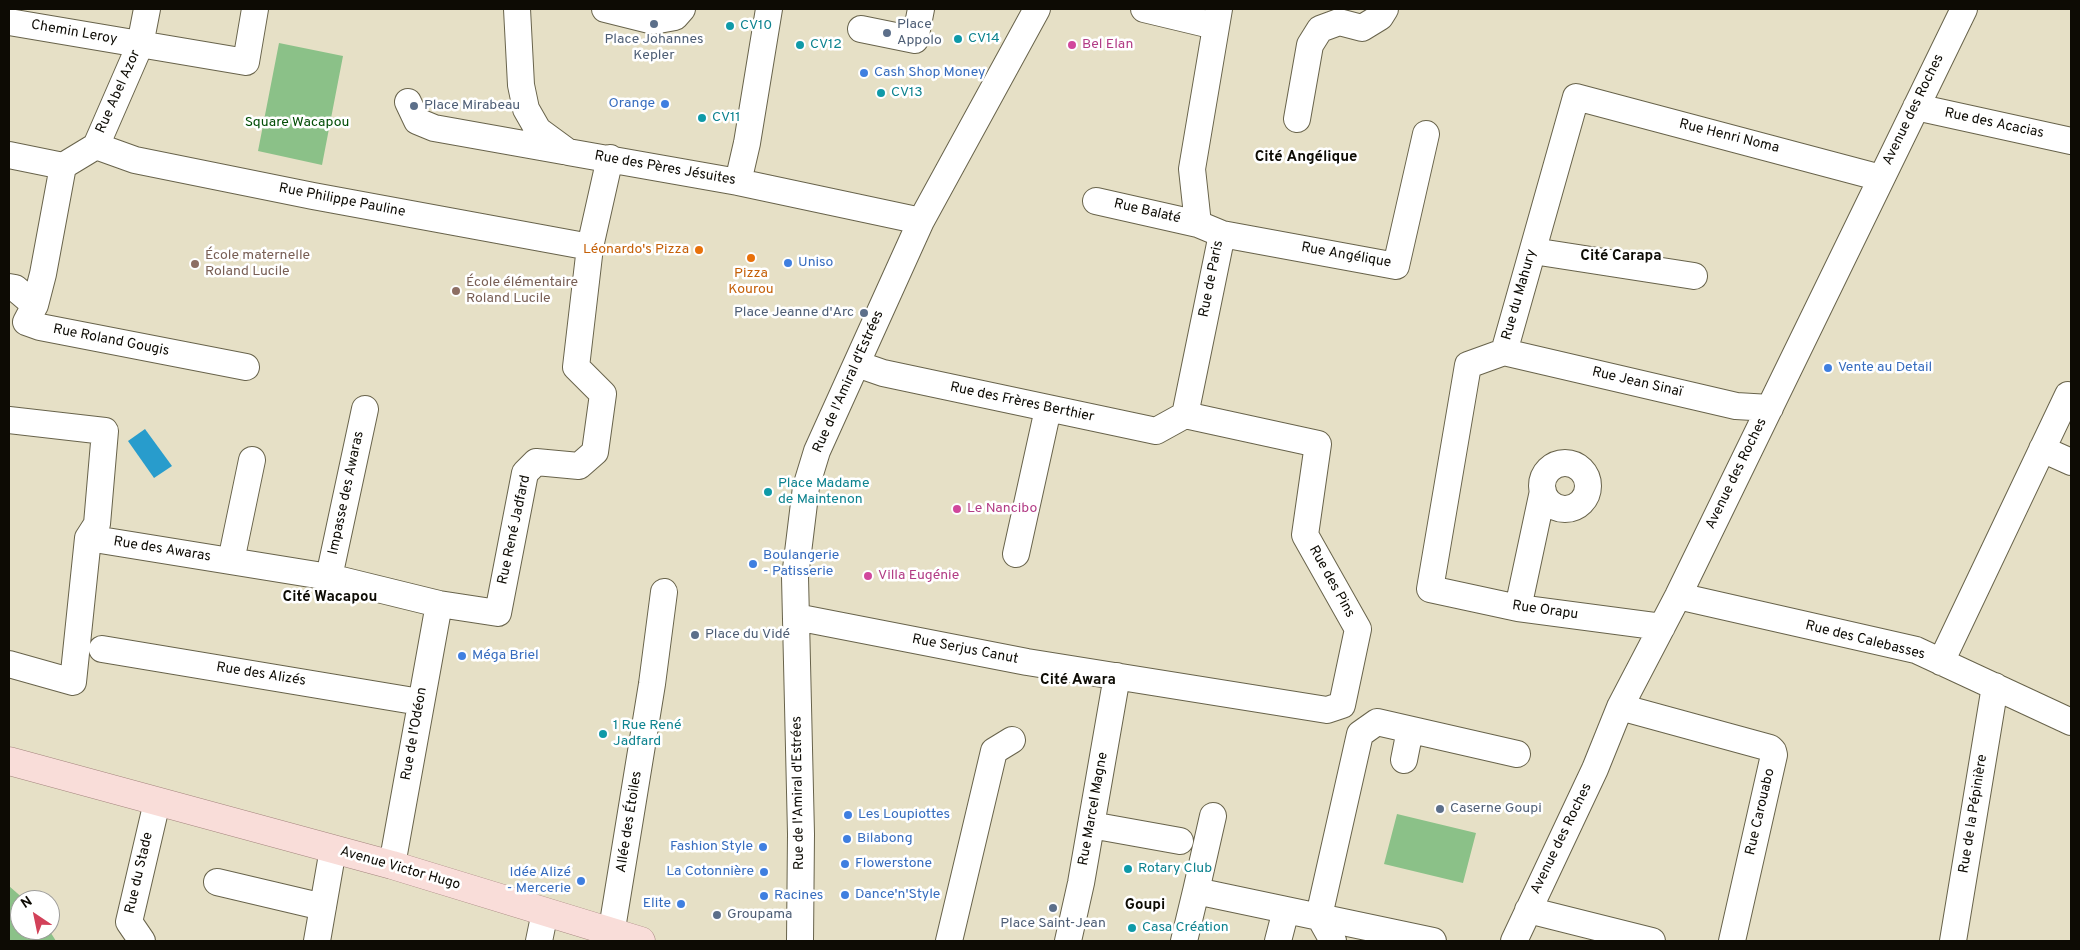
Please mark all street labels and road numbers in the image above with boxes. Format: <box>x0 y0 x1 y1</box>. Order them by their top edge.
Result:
street label: Chemin Leroy <box>30 17 118 49</box>
street label: Rue Abel Azor <box>93 48 145 136</box>
street label: Avenue des Roches <box>1880 52 1948 168</box>
street label: Rue des Acacias <box>1943 105 2045 143</box>
street label: Rue Henri Noma <box>1677 116 1781 158</box>
street label: Rue des Pères Jésuites <box>593 148 737 190</box>
street label: Rue Philippe Pauline <box>277 180 407 222</box>
street label: Rue Balaté <box>1112 196 1182 228</box>
street label: Rue de Paris <box>1196 239 1228 319</box>
street label: Rue Angélique <box>1300 240 1392 272</box>
street label: Rue du Mahury <box>1499 248 1541 342</box>
street label: Rue de l'Amiral d'Estrées <box>810 308 888 456</box>
street label: Rue Roland Gougis <box>51 321 171 361</box>
street label: Rue Jean Sinaï <box>1590 364 1684 402</box>
street label: Rue des Frères Berthier <box>948 379 1096 427</box>
street label: Avenue des Roches <box>1703 416 1771 532</box>
street label: Impasse des Awaras <box>326 430 368 556</box>
street label: Rue René Jadfard <box>495 474 535 586</box>
street label: Rue des Awaras <box>112 534 212 566</box>
street label: Rue des Pins <box>1304 543 1358 621</box>
street label: Rue Orapu <box>1511 598 1579 624</box>
street label: Rue des Calebasses <box>1803 618 1927 664</box>
street label: Rue Serjus Canut <box>910 631 1020 669</box>
street label: Rue des Alizés <box>215 660 307 690</box>
street label: Rue de l'Odéon <box>399 686 431 782</box>
street label: Rue de l'Amiral d'Estrées <box>789 716 809 870</box>
street label: Rue Marcel Magne <box>1076 751 1112 867</box>
street label: Rue de la Pépinière <box>1956 753 1992 875</box>
street label: Rue Carouabo <box>1743 767 1779 857</box>
street label: Allée des Étoiles <box>614 770 646 874</box>
street label: Avenue des Roches <box>1528 781 1596 897</box>
street label: Rue du Stade <box>122 831 158 915</box>
street label: Avenue Victor Hugo <box>338 844 462 894</box>

